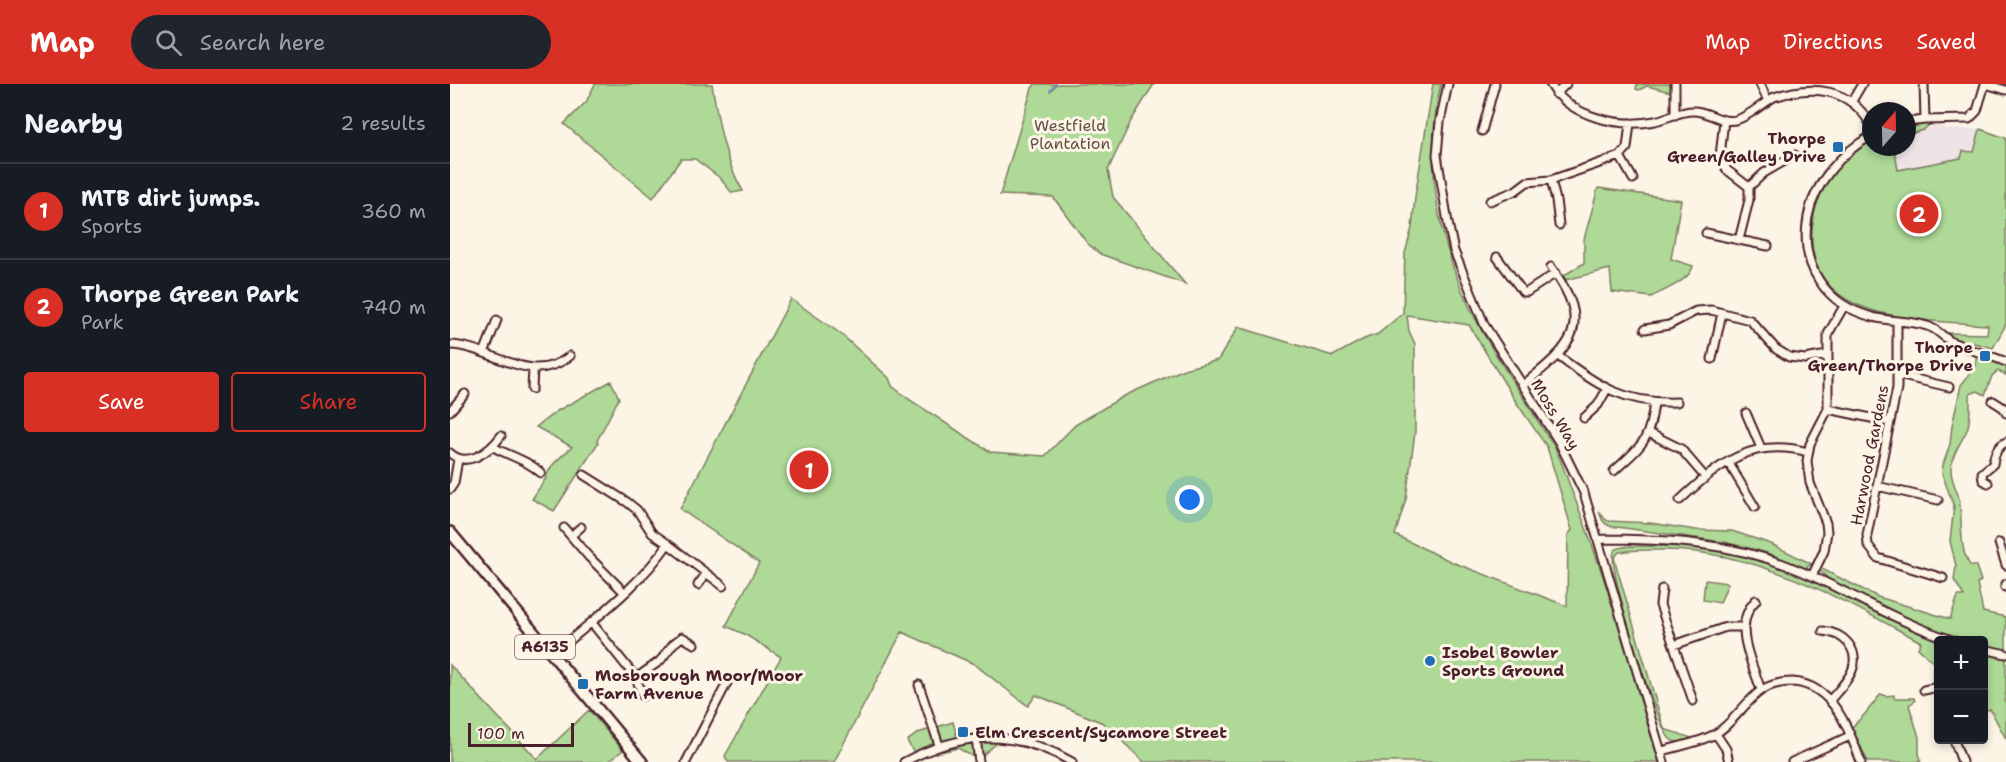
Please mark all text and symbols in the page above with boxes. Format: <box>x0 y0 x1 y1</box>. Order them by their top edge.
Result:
search box <box>131 15 551 69</box>
text: Map <box>30 23 95 61</box>
icon: search <box>152 26 185 59</box>
text: Search here <box>200 28 325 57</box>
text: Map <box>1705 28 1750 56</box>
text: Directions <box>1783 28 1883 56</box>
text: Saved <box>1916 28 1976 56</box>
north arrow <box>1862 102 1916 156</box>
text: Nearby <box>24 106 123 141</box>
text: 2 results <box>340 110 426 136</box>
park label: Westfield Plantation <box>1030 115 1110 154</box>
place label: Thorpe Green/Galley Drive <box>1667 128 1826 167</box>
marker: Thorpe Green/Galley Drive <box>1831 140 1845 154</box>
text: MTB dirt jumps. <box>81 184 260 213</box>
pin: 2 <box>1900 192 1938 236</box>
text: 1 <box>39 198 48 224</box>
text: 360 m <box>361 198 426 224</box>
text: Sports <box>81 213 142 239</box>
text: Thorpe Green Park <box>81 280 299 309</box>
text: 2 <box>37 294 51 320</box>
text: 740 m <box>361 294 426 320</box>
text: Park <box>81 309 124 335</box>
place label: Thorpe Green/Thorpe Drive <box>1807 337 1973 376</box>
marker: Thorpe Green/Thorpe Drive <box>1978 349 1992 363</box>
button: Save <box>24 372 219 432</box>
button: Share <box>231 372 426 432</box>
street label: Moss Way <box>1526 375 1585 454</box>
street label: Harwood Gardens <box>1846 383 1893 527</box>
pin: 1 <box>790 448 828 492</box>
your location <box>1175 485 1204 514</box>
road number: A6135 <box>515 635 575 659</box>
map controls <box>1934 636 1988 744</box>
button: + <box>1934 636 1988 690</box>
place label: Isobel Bowler Sports Ground <box>1442 642 1564 681</box>
marker: Isobel Bowler Sports Ground <box>1423 654 1437 668</box>
place label: Mosborough Moor/Moor Farm Avenue <box>595 665 804 704</box>
marker: Mosborough Moor/Moor Farm Avenue <box>576 677 590 691</box>
button: − <box>1934 690 1988 744</box>
scale bar <box>468 720 574 748</box>
place label: Elm Crescent/Sycamore Street <box>975 722 1227 743</box>
text: 100 m <box>477 723 525 744</box>
marker: Elm Crescent/Sycamore Street <box>956 725 970 739</box>

